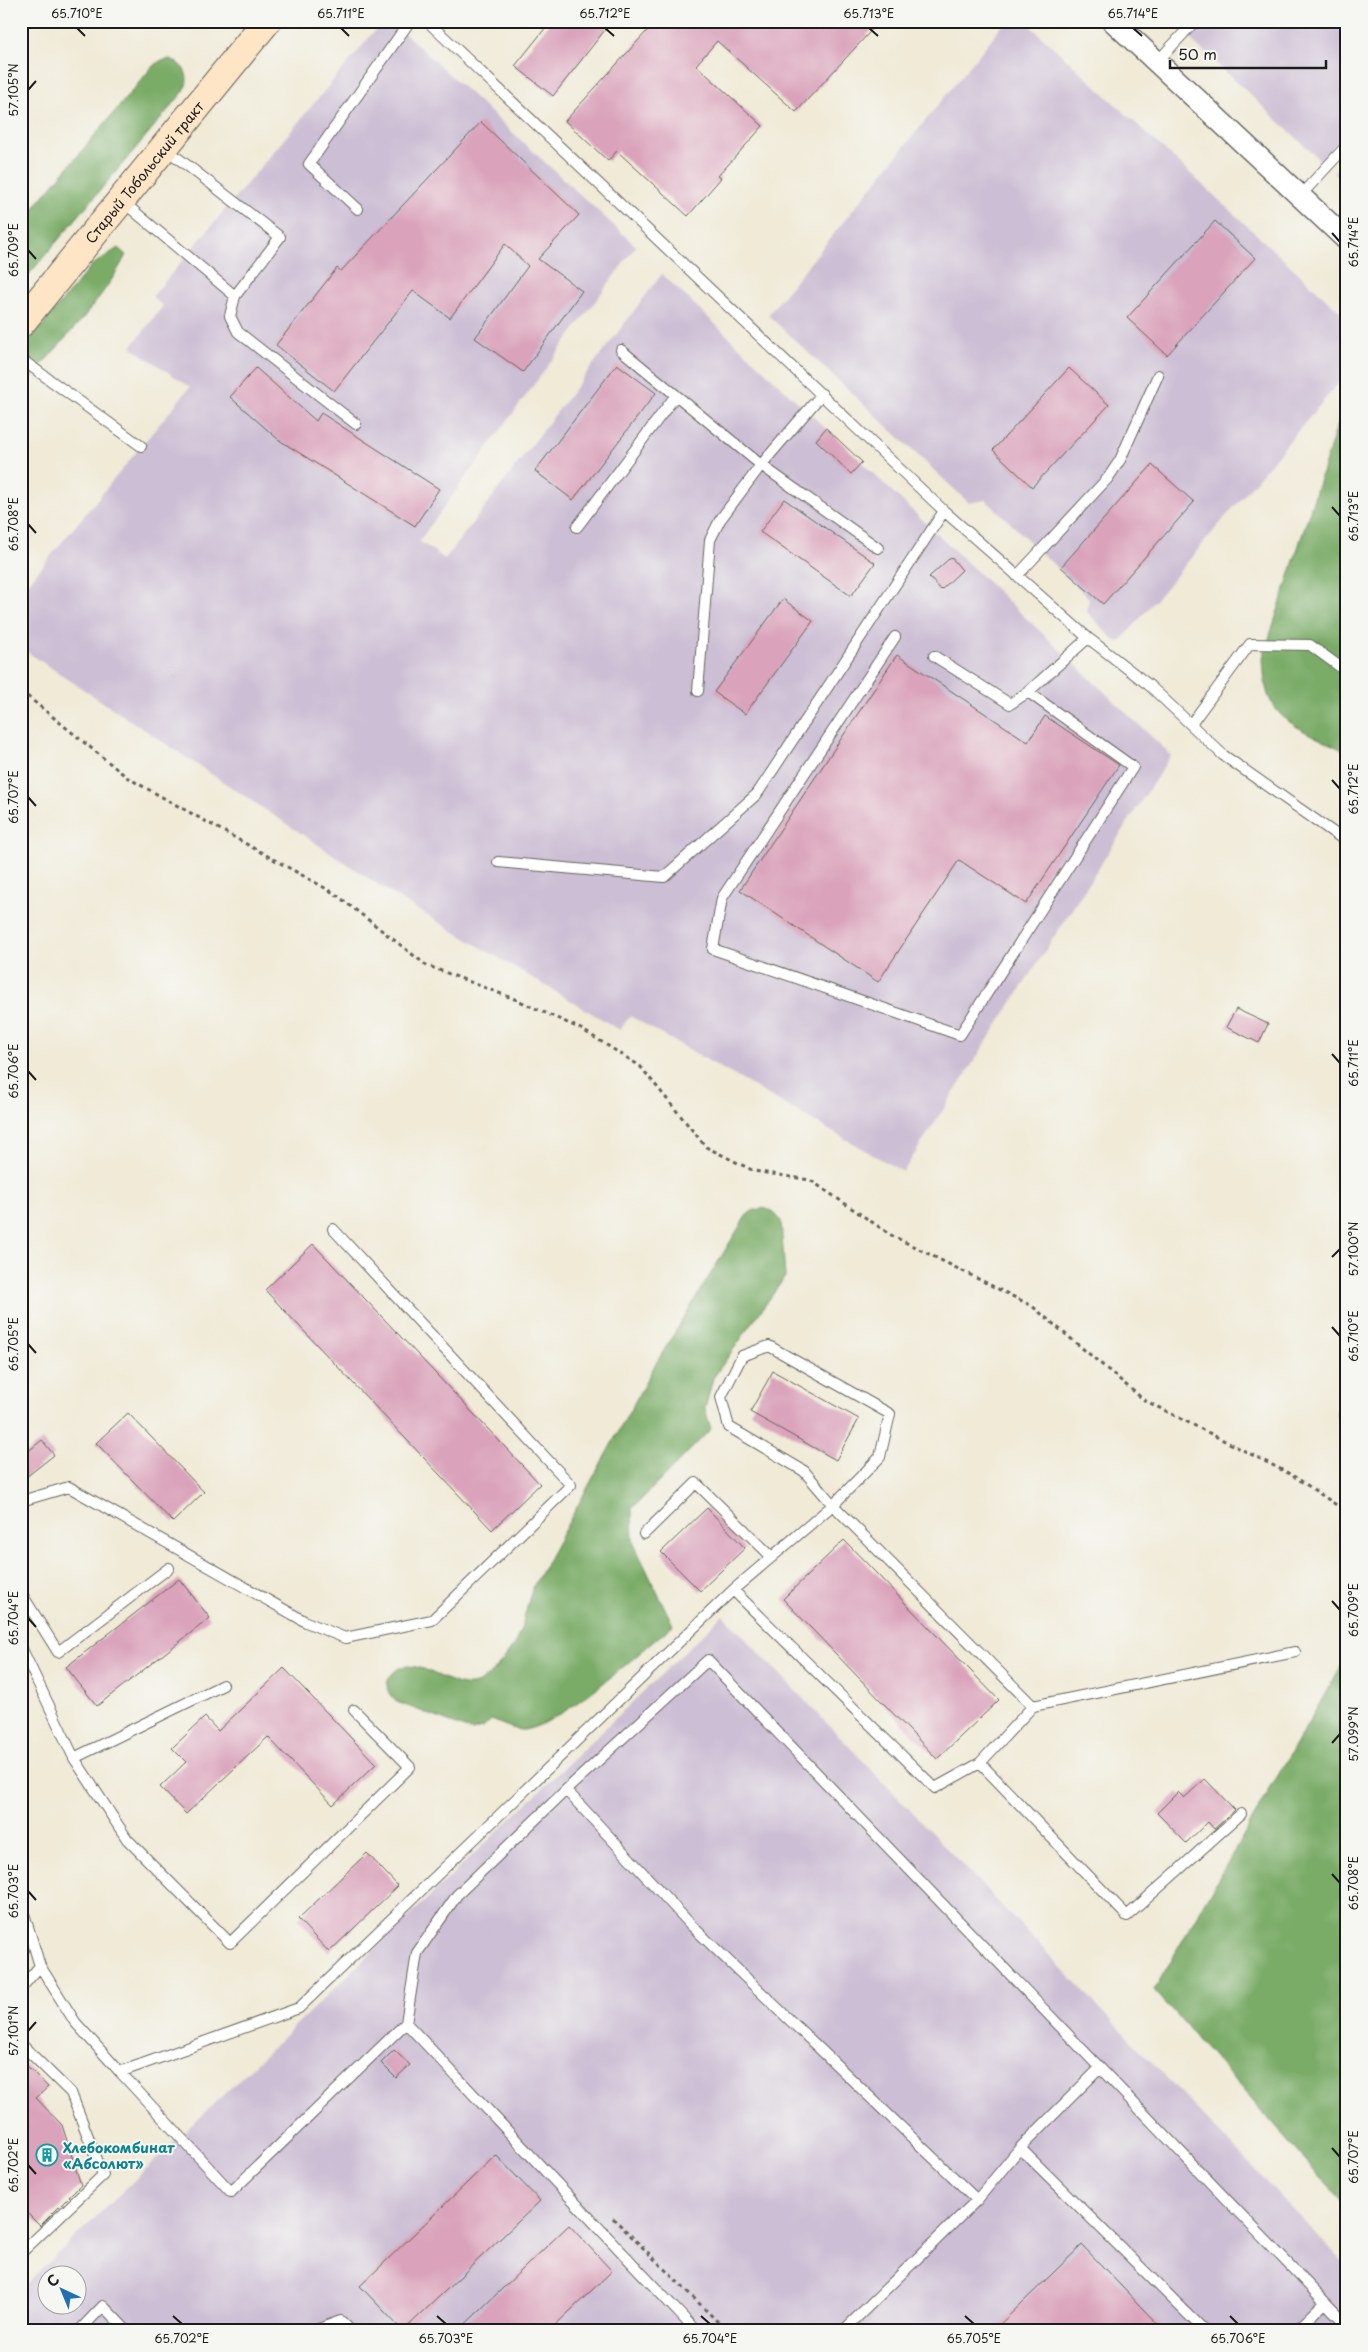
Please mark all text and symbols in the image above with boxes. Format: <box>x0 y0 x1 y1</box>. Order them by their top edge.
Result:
text: 65.710°E <box>51 4 103 22</box>
text: 65.711°E <box>317 4 365 22</box>
text: 65.712°E <box>579 4 631 22</box>
text: 65.713°E <box>844 4 894 22</box>
text: 65.714°E <box>1108 4 1158 22</box>
scale bar <box>1170 38 1327 70</box>
text: 50 m <box>1178 42 1217 65</box>
text: 57.105°N <box>4 63 22 117</box>
street label: Старый Тобольский тракт <box>80 96 209 247</box>
text: 65.714°E <box>1344 217 1362 267</box>
text: 65.709°E <box>4 223 22 277</box>
text: 65.713°E <box>1344 491 1362 541</box>
text: 65.708°E <box>4 497 22 551</box>
text: 65.712°E <box>1344 763 1362 815</box>
text: 65.707°E <box>4 770 22 824</box>
text: 65.711°E <box>1344 1039 1362 1087</box>
text: 65.706°E <box>4 1044 22 1098</box>
text: 57.100°N <box>1344 1222 1362 1276</box>
text: 65.710°E <box>1344 1310 1362 1362</box>
text: 65.705°E <box>4 1317 22 1371</box>
text: 65.709°E <box>1344 1583 1362 1637</box>
text: 65.704°E <box>4 1591 22 1645</box>
text: 57.099°N <box>1344 1706 1362 1762</box>
text: 65.708°E <box>1344 1856 1362 1910</box>
text: 65.703°E <box>4 1864 22 1918</box>
text: 57.101°N <box>4 2006 22 2056</box>
text: 65.707°E <box>1344 2130 1362 2184</box>
place label: Хлебокомбинат «Абсолют» <box>63 2137 175 2174</box>
text: 65.702°E <box>4 2138 22 2192</box>
building icon: Хлебокомбинат «Абсолют» <box>35 2143 59 2167</box>
north arrow <box>38 2264 88 2314</box>
text: С <box>42 2269 64 2291</box>
text: 65.702°E <box>155 2329 209 2347</box>
text: 65.703°E <box>419 2329 473 2347</box>
text: 65.704°E <box>683 2329 737 2347</box>
text: 65.705°E <box>947 2329 1001 2347</box>
text: 65.706°E <box>1211 2329 1265 2347</box>

